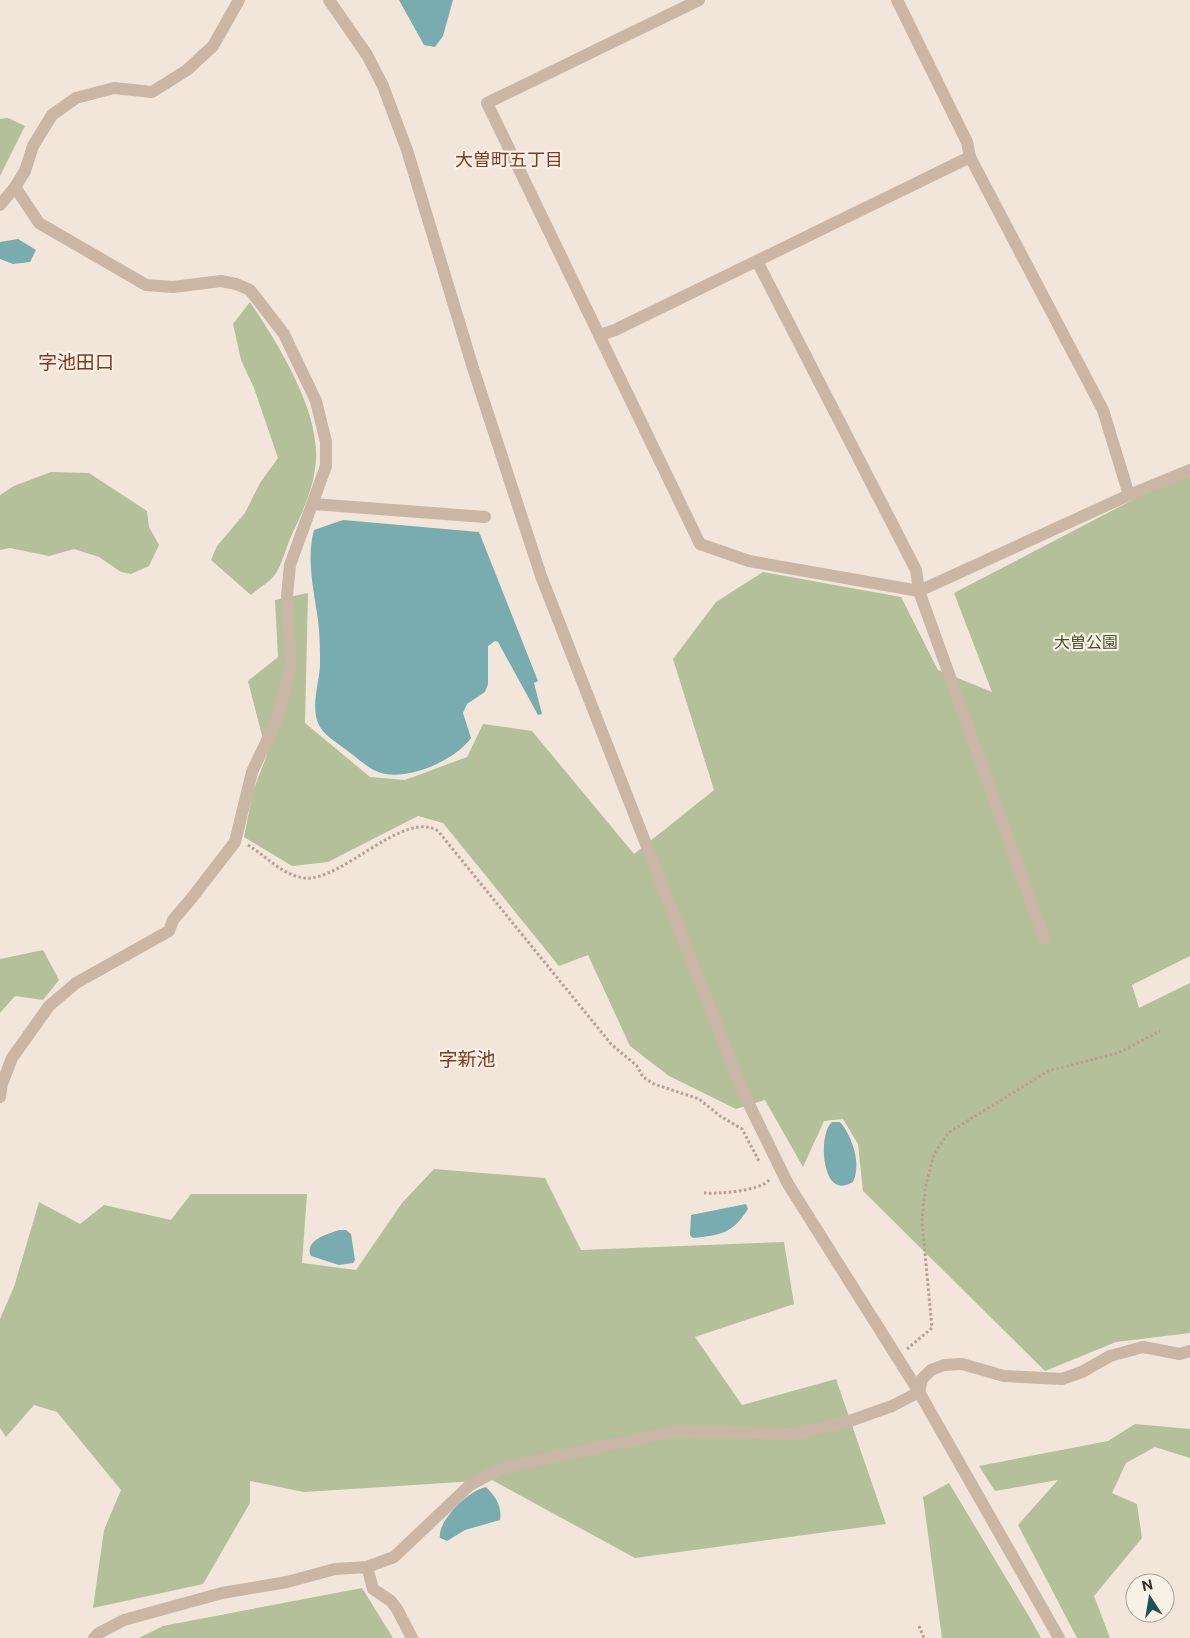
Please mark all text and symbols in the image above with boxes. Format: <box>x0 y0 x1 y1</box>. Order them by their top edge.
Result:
district label: 大曽町五丁目 <box>455 149 563 170</box>
district label: 字池田口 <box>38 351 114 373</box>
park label: 大曽公園 <box>1054 633 1118 652</box>
district label: 字新池 <box>438 1048 496 1070</box>
north arrow <box>1125 1573 1175 1623</box>
text: N <box>1140 1576 1154 1594</box>

